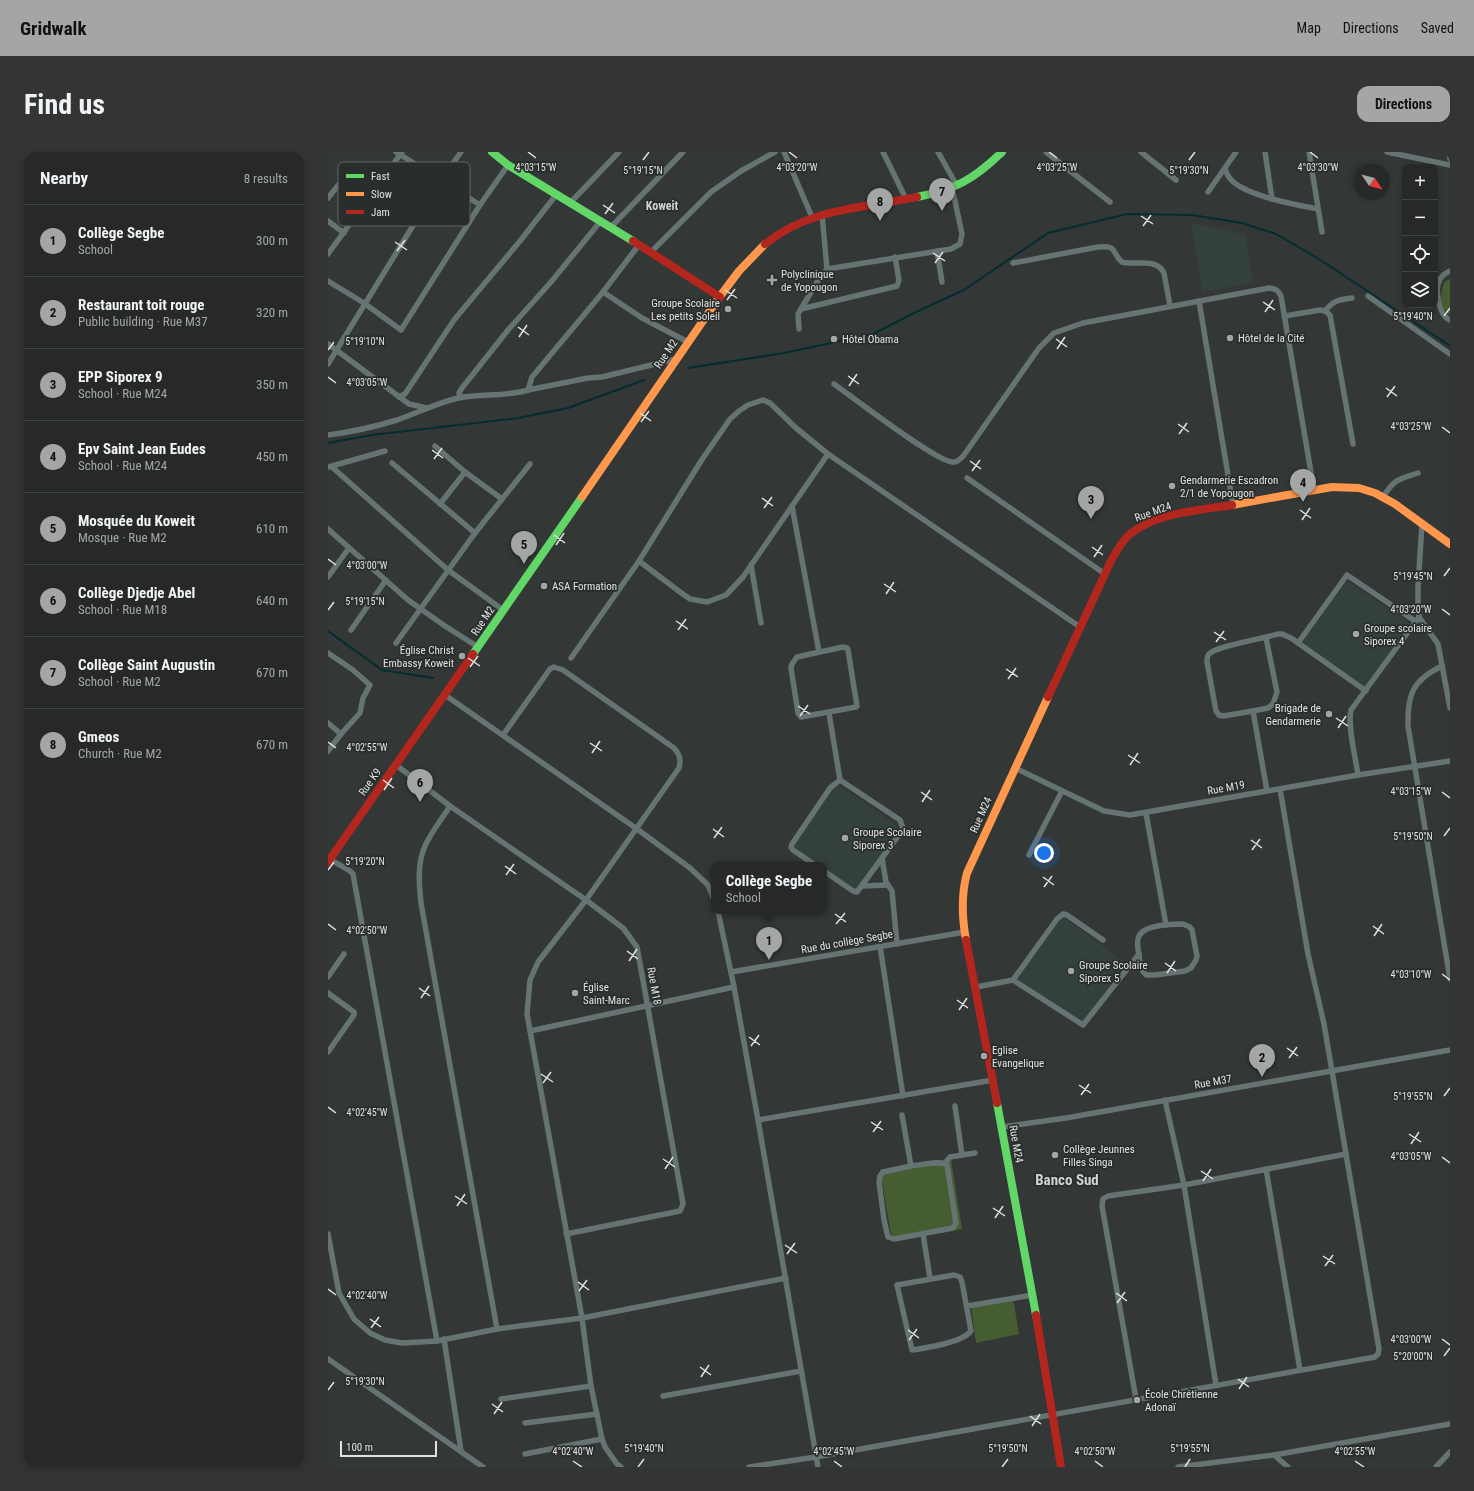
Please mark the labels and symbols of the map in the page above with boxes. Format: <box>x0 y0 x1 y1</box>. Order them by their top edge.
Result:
legend <box>338 162 470 226</box>
text: 4°03'15"W <box>516 162 557 173</box>
text: 4°03'20"W <box>777 162 818 173</box>
text: 4°03'25"W <box>1037 162 1078 173</box>
text: 4°03'30"W <box>1298 162 1339 173</box>
north arrow <box>1354 164 1390 200</box>
text: 5°19'15"N <box>623 165 663 176</box>
text: 5°19'30"N <box>1169 165 1209 176</box>
text: Fast <box>371 170 390 183</box>
pin: 7 <box>929 178 955 211</box>
text: Slow <box>371 188 392 201</box>
pin: 8 <box>867 188 893 221</box>
district label: Koweit <box>646 199 679 213</box>
text: Jam <box>371 206 390 219</box>
place label: Polyclinique de Yopougon <box>781 268 838 294</box>
marker: Polyclinique de Yopougon <box>766 274 778 286</box>
place label: Groupe Scolaire Les petits Soleil <box>651 297 720 323</box>
marker: Groupe Scolaire Les petits Soleil <box>723 304 733 314</box>
text: 5°19'40"N <box>1393 311 1433 322</box>
place label: Hôtel de la Cité <box>1238 332 1304 345</box>
place label: Hôtel Obama <box>842 333 899 346</box>
marker: Hôtel de la Cité <box>1225 333 1235 343</box>
marker: Hôtel Obama <box>829 334 839 344</box>
text: 5°19'10"N <box>345 336 385 347</box>
street label: Rue M2 <box>652 337 680 371</box>
text: 4°03'05"W <box>347 377 388 388</box>
text: 4°03'25"W <box>1391 421 1432 432</box>
pin: 4 <box>1290 469 1316 502</box>
place label: Gendarmerie Escadron 2/1 de Yopougon <box>1180 474 1278 500</box>
marker: Gendarmerie Escadron 2/1 de Yopougon <box>1167 481 1177 491</box>
pin: 3 <box>1078 486 1104 519</box>
street label: Rue M24 <box>1133 499 1174 525</box>
pin: 5 <box>511 531 537 564</box>
text: 4°03'00"W <box>347 560 388 571</box>
text: 5°19'45"N <box>1393 571 1433 582</box>
place label: ASA Formation <box>552 580 617 593</box>
marker: ASA Formation <box>539 581 549 591</box>
text: 5°19'15"N <box>345 596 385 607</box>
street label: Rue M2 <box>469 604 497 638</box>
text: 4°03'20"W <box>1391 604 1432 615</box>
place label: Groupe scolaire Siporex 4 <box>1364 622 1432 648</box>
marker: Groupe scolaire Siporex 4 <box>1351 629 1361 639</box>
place label: Église Christ Embassy Koweit <box>383 644 454 670</box>
marker: Église Christ Embassy Koweit <box>457 651 467 661</box>
place label: Brigade de Gendarmerie <box>1265 702 1321 728</box>
marker: Brigade de Gendarmerie <box>1324 709 1334 719</box>
text: 4°02'55"W <box>347 742 388 753</box>
street label: Rue K9 <box>356 766 384 798</box>
pin: 6 <box>407 769 433 802</box>
street label: Rue M19 <box>1206 778 1246 798</box>
text: 4°03'15"W <box>1391 786 1432 797</box>
street label: Rue M24 <box>967 794 995 835</box>
place label: Groupe Scolaire Siporex 3 <box>853 826 922 852</box>
text: 5°19'50"N <box>1393 831 1433 842</box>
marker: Groupe Scolaire Siporex 3 <box>840 833 850 843</box>
your location <box>1034 843 1054 863</box>
text: 5°19'20"N <box>345 856 385 867</box>
text: 4°02'50"W <box>347 925 388 936</box>
pin: 1 <box>756 927 782 960</box>
street label: Rue du collège Segbe <box>800 928 894 956</box>
place label: Groupe Scolaire Siporex 5 <box>1079 959 1148 985</box>
street label: Rue M18 <box>644 966 664 1006</box>
marker: Groupe Scolaire Siporex 5 <box>1066 966 1076 976</box>
text: 4°03'10"W <box>1391 969 1432 980</box>
place label: Église Saint-Marc <box>583 981 630 1007</box>
marker: Église Saint-Marc <box>570 988 580 998</box>
place label: Eglise Evangelique <box>992 1044 1044 1070</box>
pin: 2 <box>1249 1044 1275 1077</box>
marker: Eglise Evangelique <box>979 1051 989 1061</box>
street label: Rue M37 <box>1193 1072 1233 1092</box>
text: 5°19'55"N <box>1393 1091 1433 1102</box>
text: 4°02'45"W <box>347 1107 388 1118</box>
street label: Rue M24 <box>1006 1124 1026 1164</box>
place label: Collège Jeunnes Filles Singa <box>1063 1143 1135 1169</box>
marker: Collège Jeunnes Filles Singa <box>1050 1150 1060 1160</box>
text: 4°03'05"W <box>1391 1151 1432 1162</box>
district label: Banco Sud <box>1035 1171 1099 1189</box>
text: 4°02'40"W <box>347 1290 388 1301</box>
text: 4°03'00"W <box>1391 1334 1432 1345</box>
text: 5°20'00"N <box>1393 1351 1433 1362</box>
text: 5°19'30"N <box>345 1376 385 1387</box>
place label: École Chrétienne Adonaï <box>1145 1388 1218 1414</box>
marker: École Chrétienne Adonaï <box>1132 1395 1142 1405</box>
scale bar <box>340 1439 437 1458</box>
text: 5°19'40"N <box>624 1443 664 1454</box>
text: 5°19'50"N <box>988 1443 1028 1454</box>
text: 5°19'55"N <box>1170 1443 1210 1454</box>
text: 4°02'40"W <box>553 1446 594 1457</box>
text: 4°02'45"W <box>814 1446 855 1457</box>
text: 4°02'50"W <box>1075 1446 1116 1457</box>
text: 4°02'55"W <box>1335 1446 1376 1457</box>

